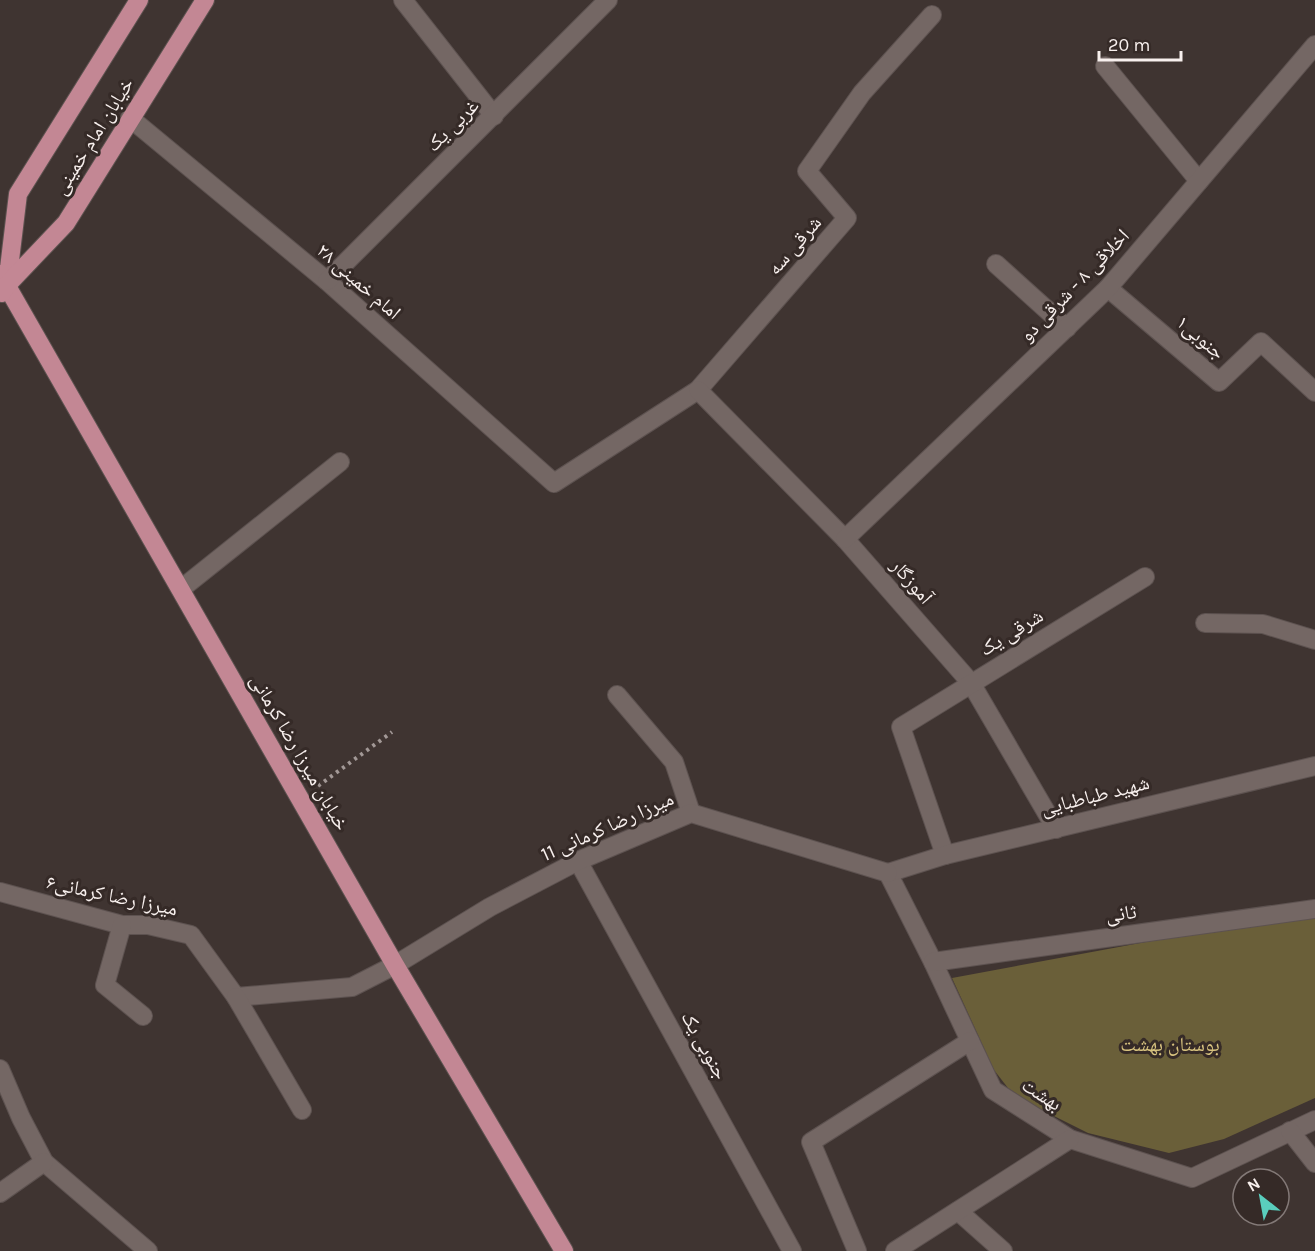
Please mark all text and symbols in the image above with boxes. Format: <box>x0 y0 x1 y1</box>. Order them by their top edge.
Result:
scale bar <box>1099 24 1182 62</box>
text: 20 m <box>1108 34 1150 56</box>
street label: خیابان امام خمینی <box>48 73 140 200</box>
street label: غربی یک <box>421 94 483 156</box>
street label: شرقی سه <box>763 211 826 279</box>
street label: اخلاقی ۸ - شرقی دو <box>1015 224 1134 346</box>
street label: امام خمینی ۲۸ <box>311 239 405 326</box>
street label: جنوبی۱ <box>1172 311 1230 364</box>
street label: آموزگار <box>885 553 938 609</box>
street label: شرقی یک <box>975 604 1047 661</box>
street label: خیابان میرزا رضا کرمانی <box>245 670 354 835</box>
street label: شهید طباطبایی <box>1038 771 1152 820</box>
street label: میرزا رضا کرمانی 11 <box>537 787 677 866</box>
street label: میرزا رضا کرمانی۶ <box>44 870 180 921</box>
street label: ثانی <box>1104 900 1139 927</box>
street label: جنوبی یک <box>676 1007 733 1084</box>
park label: بوستان بهشت <box>1120 1033 1220 1056</box>
street label: بهشت <box>1018 1073 1066 1116</box>
north arrow <box>1231 1167 1291 1227</box>
text: N <box>1244 1173 1263 1196</box>

